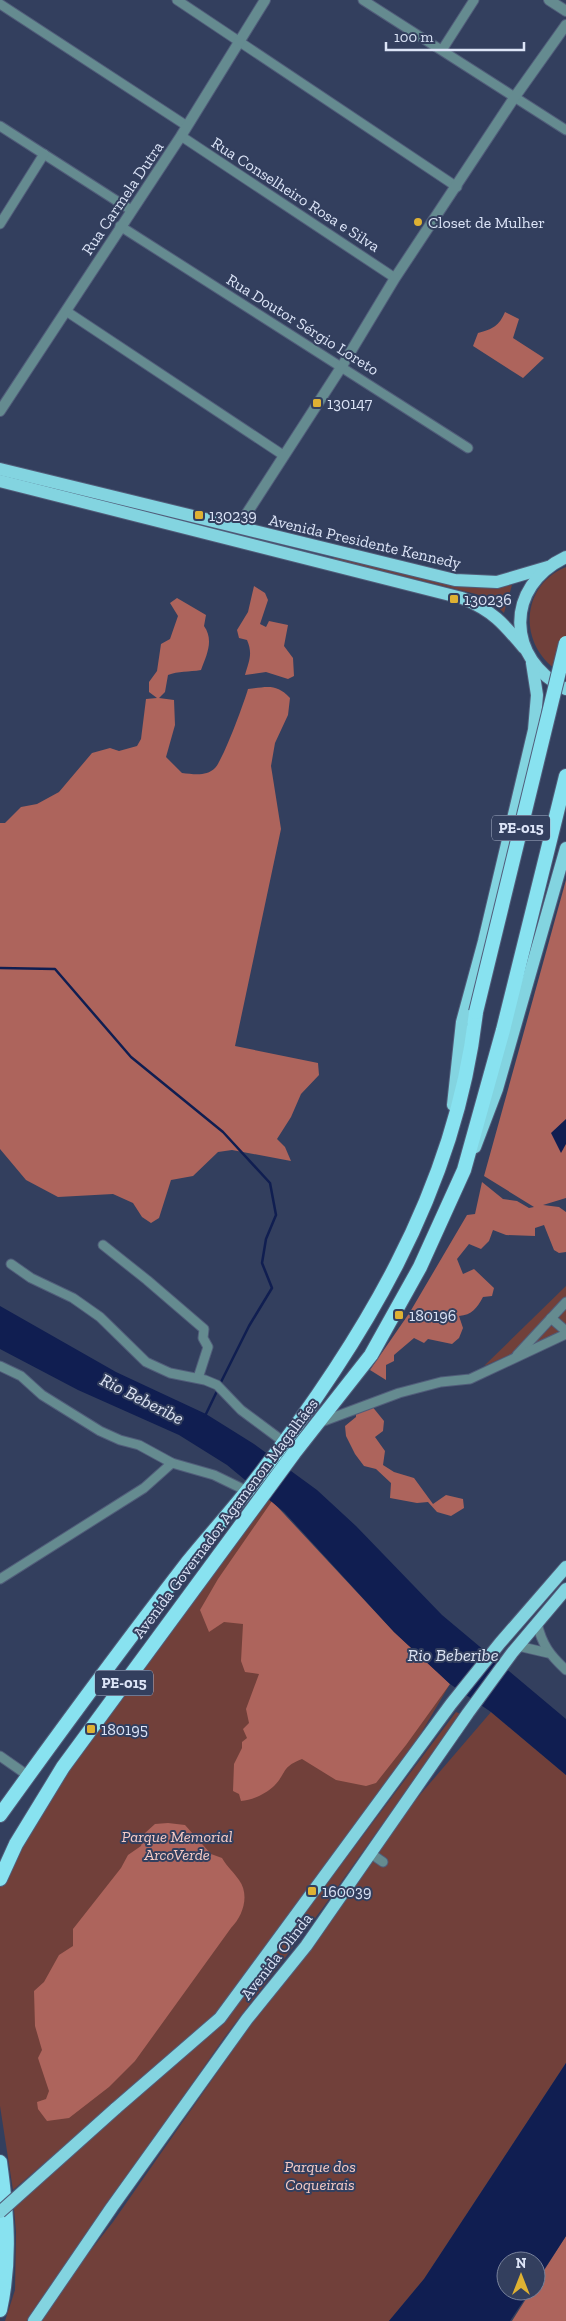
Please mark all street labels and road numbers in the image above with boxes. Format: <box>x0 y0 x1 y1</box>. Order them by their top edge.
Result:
street label: Rua Conselheiro Rosa e Silva <box>208 133 384 256</box>
street label: Rua Carmela Dutra <box>77 138 168 259</box>
street label: Rua Doutor Sérgio Loreto <box>223 270 382 379</box>
street label: Avenida Presidente Kennedy <box>267 510 464 573</box>
road number: PE-015 <box>492 816 550 840</box>
street label: Avenida Governador Agamenon Magalhães <box>129 1395 322 1642</box>
road number: PE-015 <box>95 1670 153 1696</box>
street label: Avenida Olinda <box>237 1909 316 2003</box>

